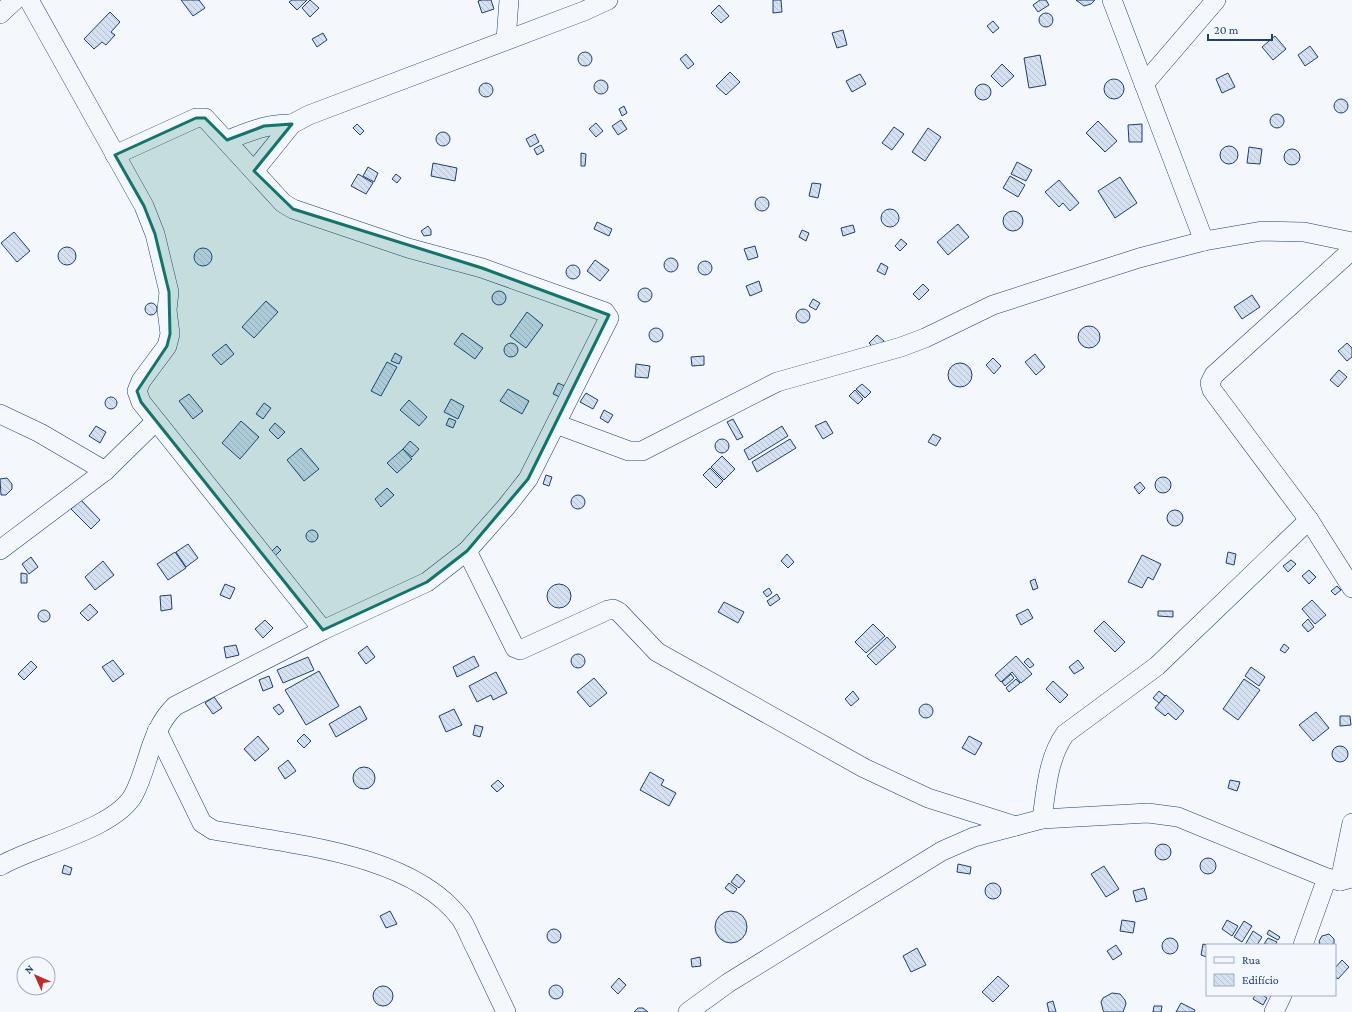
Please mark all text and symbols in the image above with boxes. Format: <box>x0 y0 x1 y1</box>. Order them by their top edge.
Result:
scale bar <box>1208 16 1272 42</box>
text: 20 m <box>1214 23 1239 37</box>
legend <box>1206 944 1336 996</box>
text: Rua <box>1242 953 1261 967</box>
north arrow <box>16 956 56 996</box>
text: N <box>22 962 36 976</box>
text: Edifício <box>1242 973 1279 987</box>

